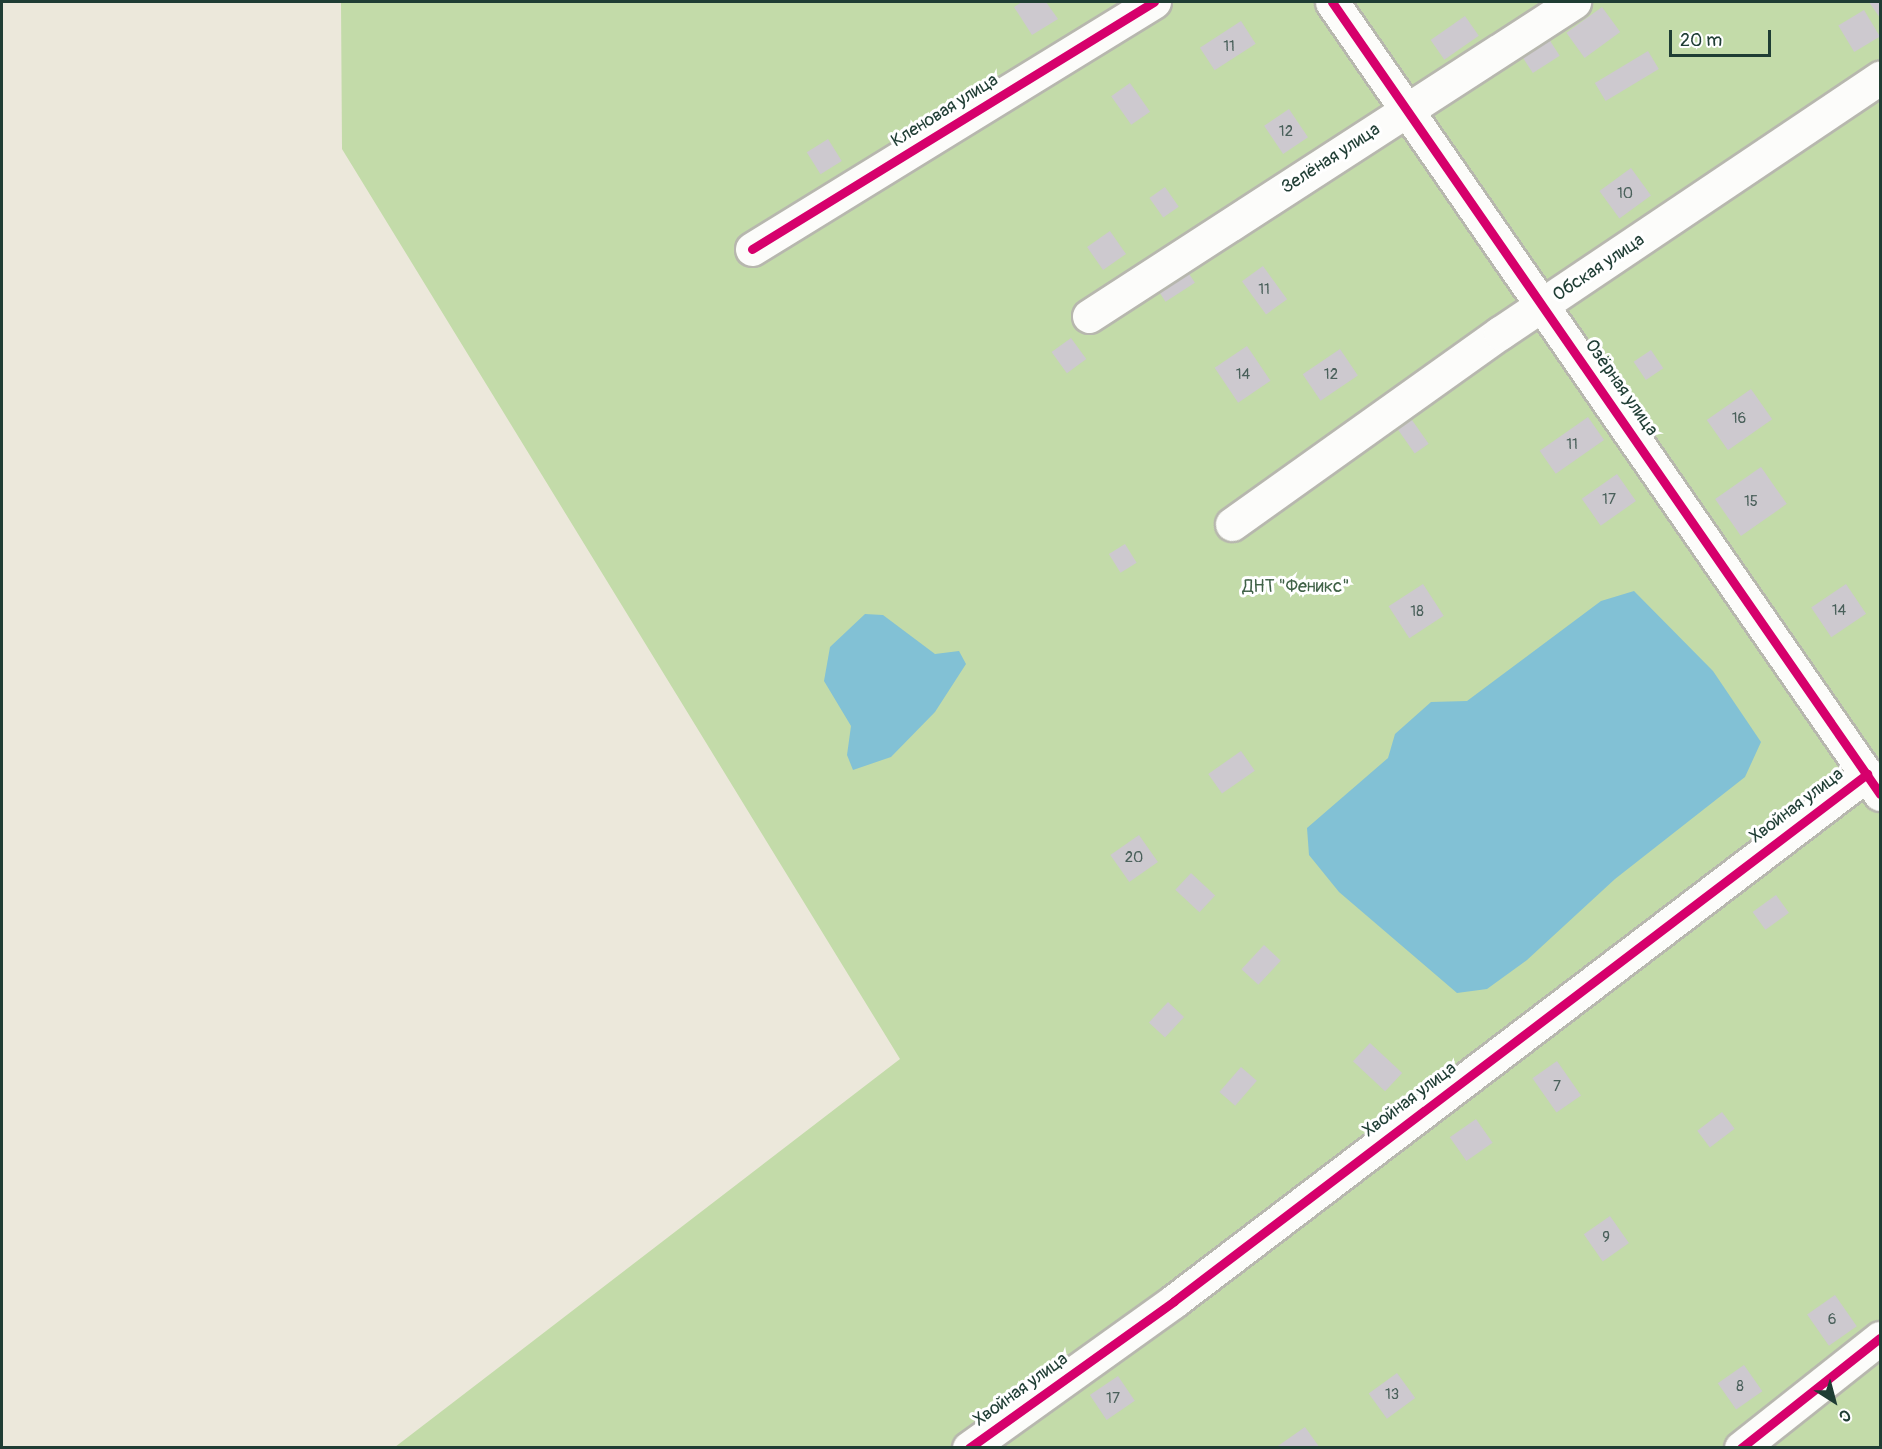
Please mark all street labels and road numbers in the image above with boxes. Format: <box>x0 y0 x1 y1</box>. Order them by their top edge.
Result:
street label: Кленовая улица <box>888 70 1002 152</box>
street label: Зелёная улица <box>1278 119 1384 199</box>
street label: Обская улица <box>1549 229 1649 307</box>
street label: Озёрная улица <box>1580 336 1662 440</box>
street label: Хвойная улица <box>1746 764 1848 848</box>
street label: Хвойная улица <box>1359 1058 1461 1142</box>
street label: Хвойная улица <box>970 1349 1072 1431</box>

